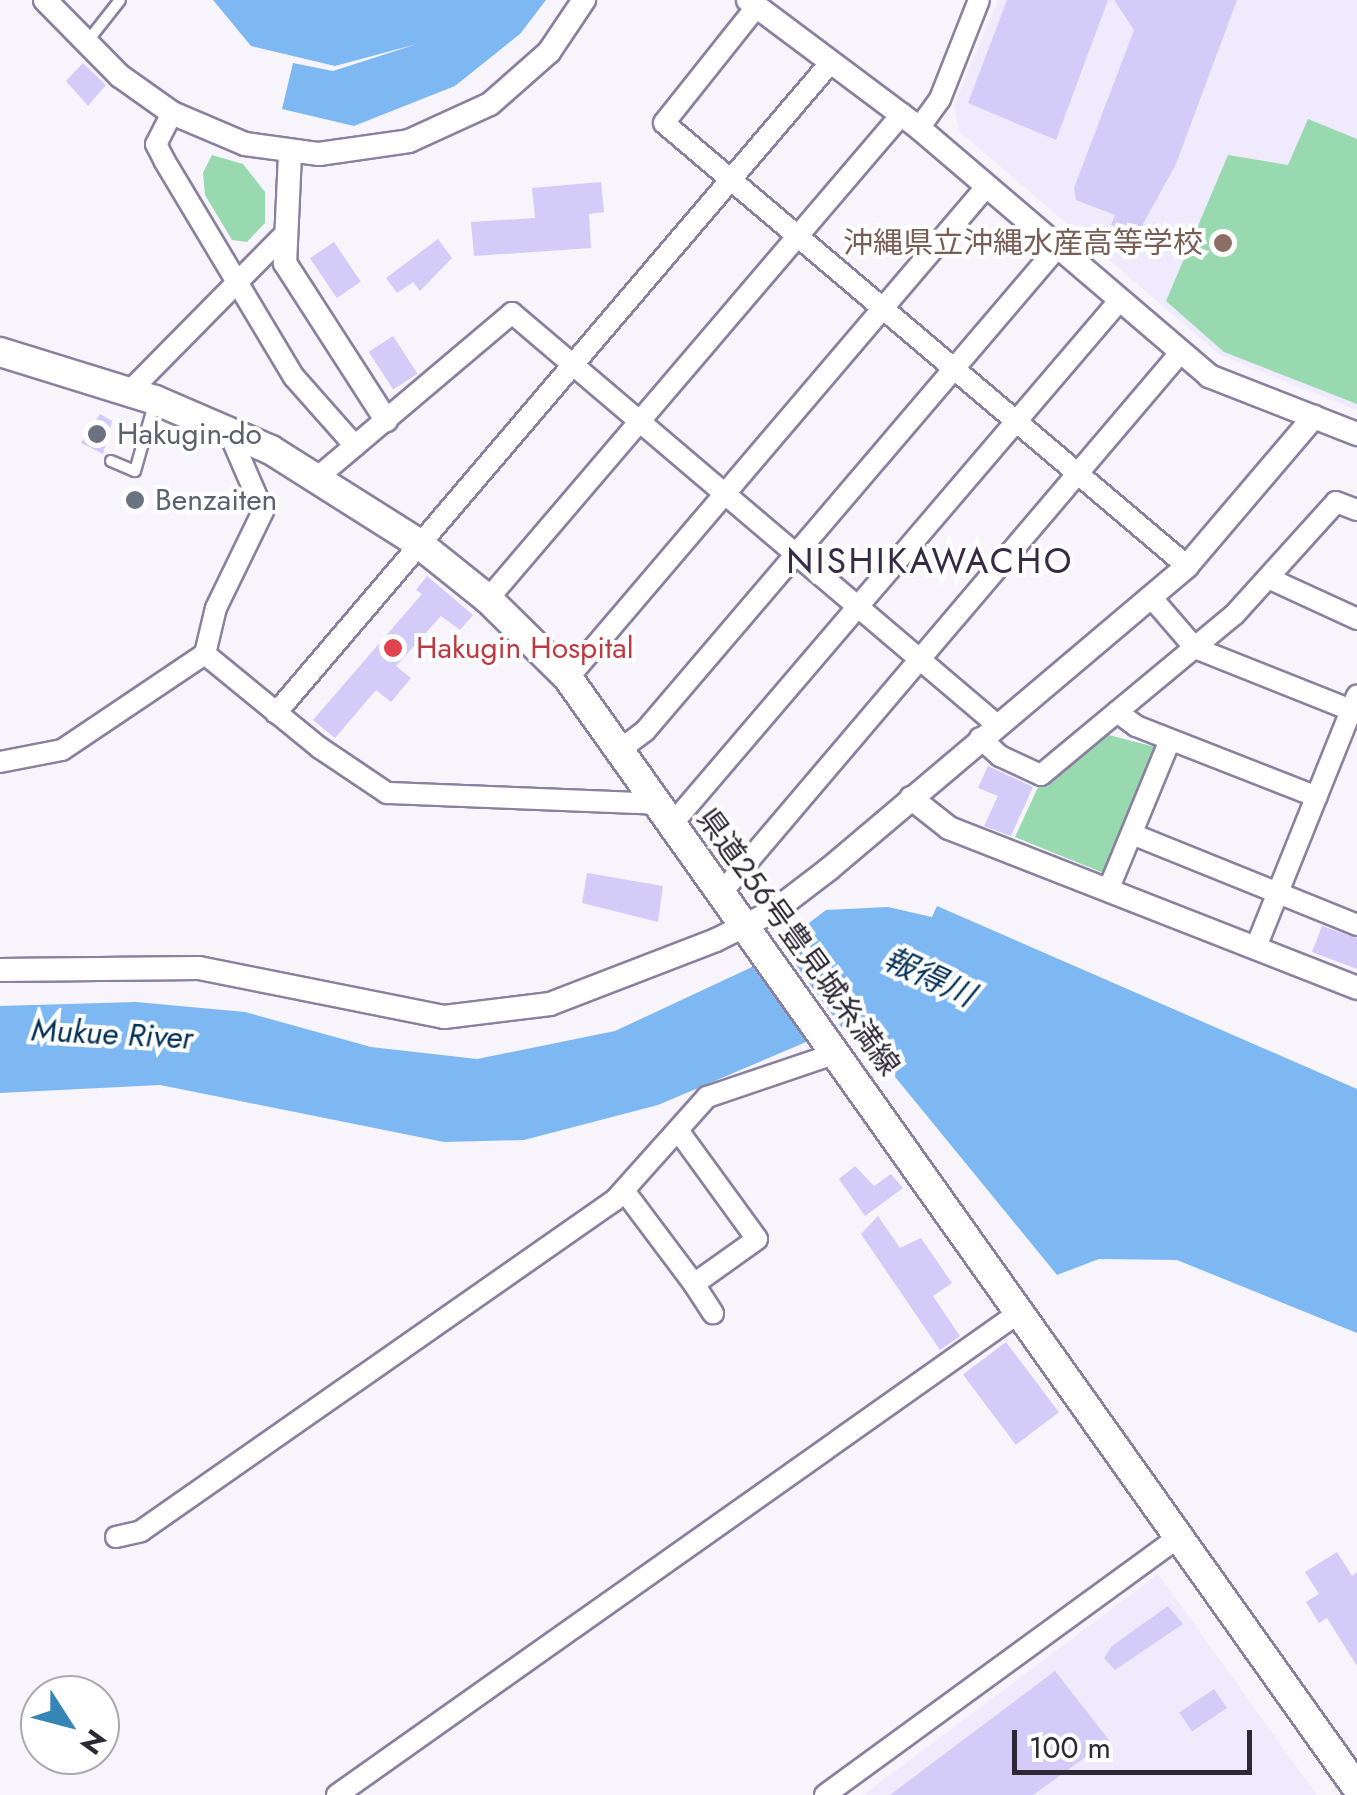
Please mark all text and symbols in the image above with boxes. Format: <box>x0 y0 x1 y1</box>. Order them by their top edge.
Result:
place label: 沖縄県立沖縄水産高等学校 <box>843 225 1203 261</box>
marker: 沖縄県立沖縄水産高等学校 <box>1212 232 1234 254</box>
place label: Hakugin-do <box>117 416 262 452</box>
marker: Hakugin-do <box>86 423 108 445</box>
place label: Benzaiten <box>155 482 277 518</box>
marker: Benzaiten <box>124 489 146 511</box>
district label: NISHIKAWACHO <box>786 540 1074 582</box>
place label: Hakugin Hospital <box>416 630 634 666</box>
marker: Hakugin Hospital <box>380 635 406 661</box>
street label: 県道256号豊見城糸満線 <box>689 801 907 1083</box>
water label: 報得川 <box>877 939 981 1015</box>
water label: Mukue River <box>30 1011 194 1057</box>
north arrow <box>20 1675 120 1775</box>
scale bar <box>1017 1710 1257 1772</box>
text: N <box>70 1721 116 1763</box>
text: 100 m <box>1029 1726 1111 1769</box>

